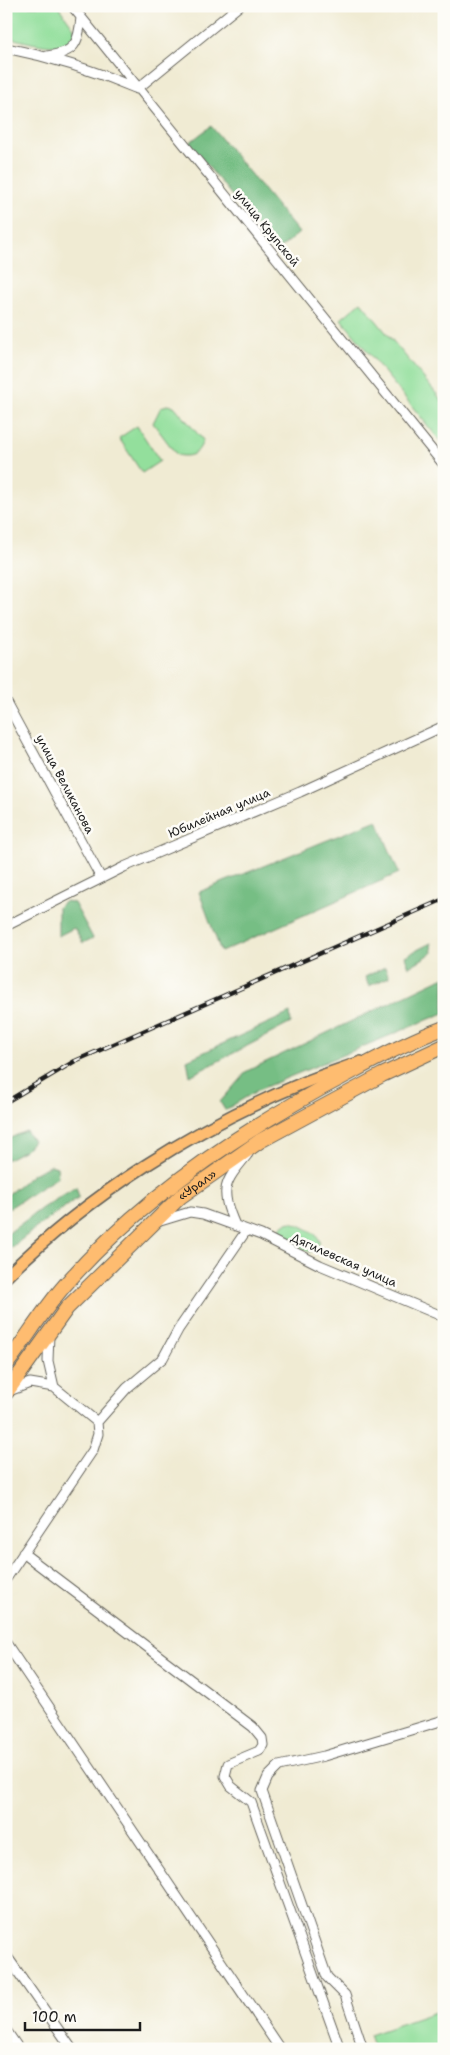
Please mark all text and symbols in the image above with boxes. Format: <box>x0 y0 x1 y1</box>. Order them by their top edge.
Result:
street label: улица Крупской <box>231 186 303 270</box>
street label: улица Великанова <box>32 732 98 837</box>
street label: Юбилейная улица <box>166 784 273 842</box>
street label: «Урал» <box>175 1166 220 1204</box>
street label: Дягилевская улица <box>288 1229 400 1291</box>
scale bar <box>25 2000 140 2032</box>
text: 100 m <box>32 2007 77 2027</box>

